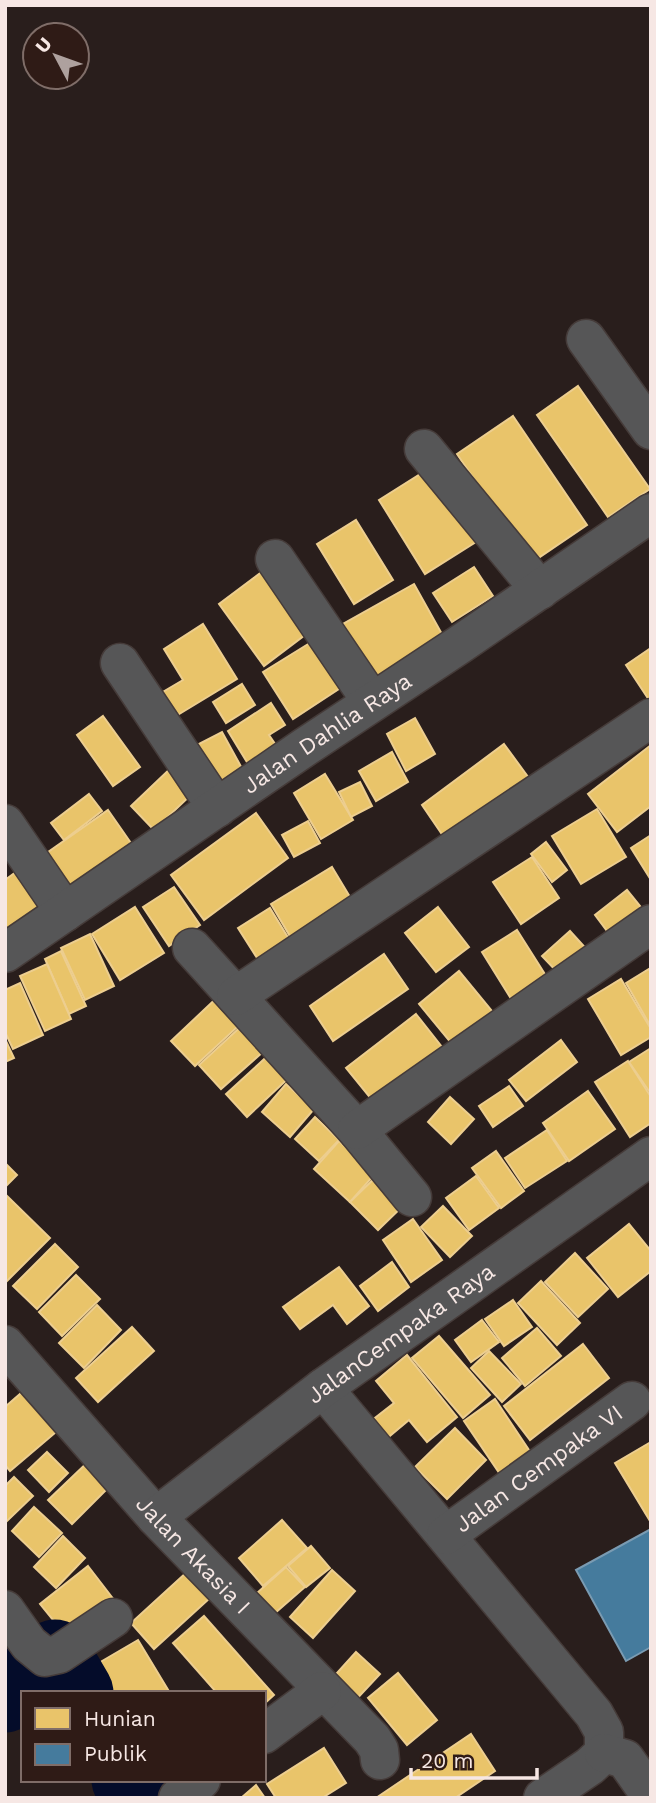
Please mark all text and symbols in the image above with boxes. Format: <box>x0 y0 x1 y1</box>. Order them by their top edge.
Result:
north arrow <box>21 21 91 91</box>
text: U <box>30 33 57 58</box>
street label: Jalan Dahlia Raya <box>238 667 417 800</box>
street label: JalanCempaka Raya <box>302 1258 500 1409</box>
street label: Jalan Cempaka VI <box>450 1399 628 1538</box>
street label: Jalan Akasia I <box>130 1491 256 1620</box>
legend <box>21 1691 266 1782</box>
text: Hunian <box>84 1706 156 1731</box>
scale bar <box>411 1736 537 1780</box>
text: Publik <box>84 1741 147 1766</box>
text: 20 m <box>421 1748 473 1773</box>

